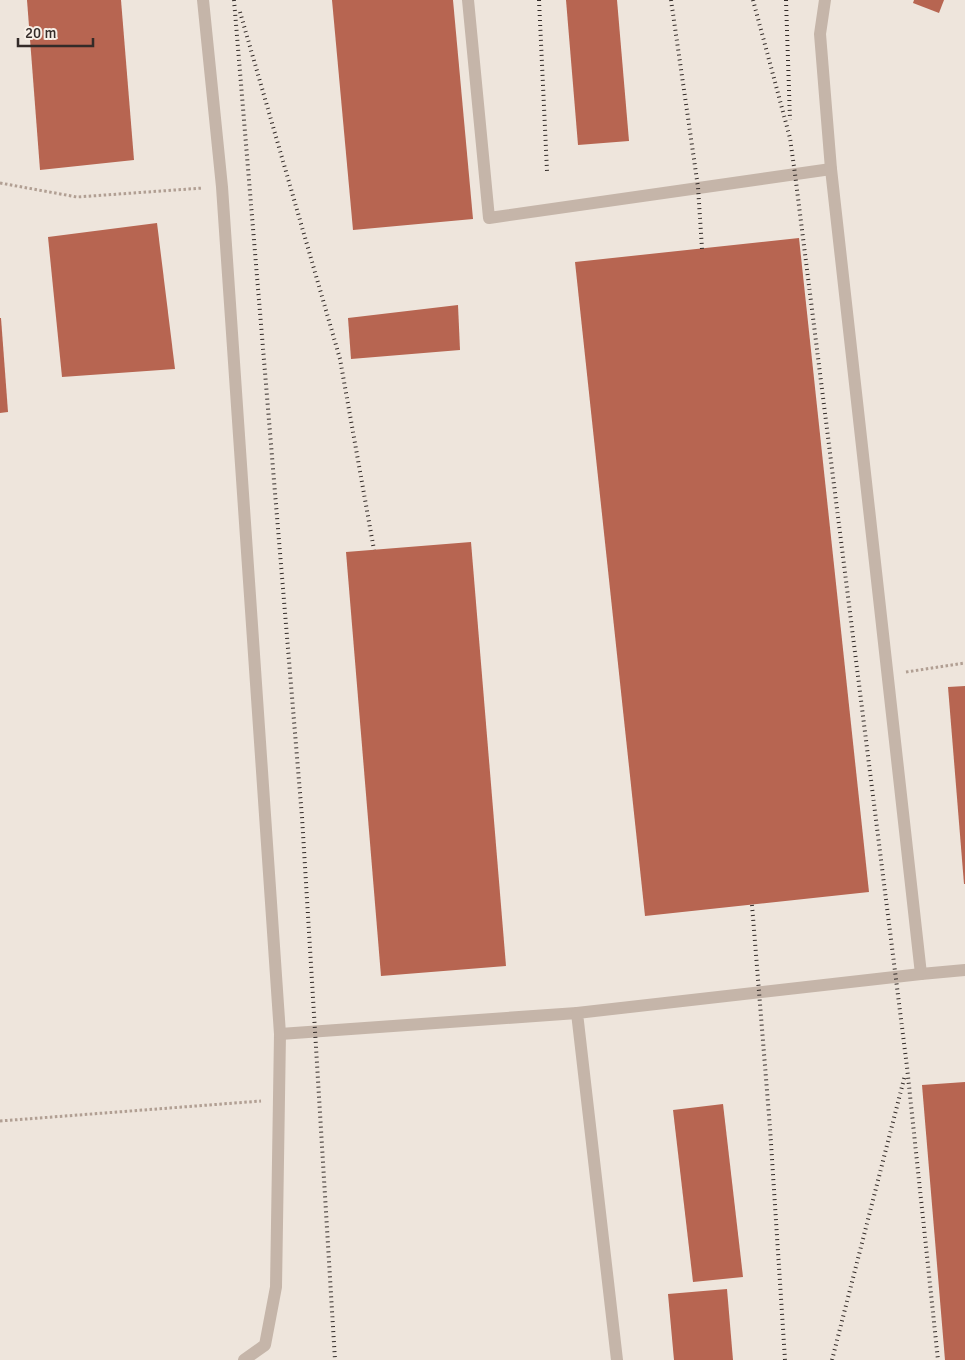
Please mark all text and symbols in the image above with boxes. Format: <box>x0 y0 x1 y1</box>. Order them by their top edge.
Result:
scale bar <box>18 15 92 47</box>
text: 20 m <box>25 24 56 42</box>

